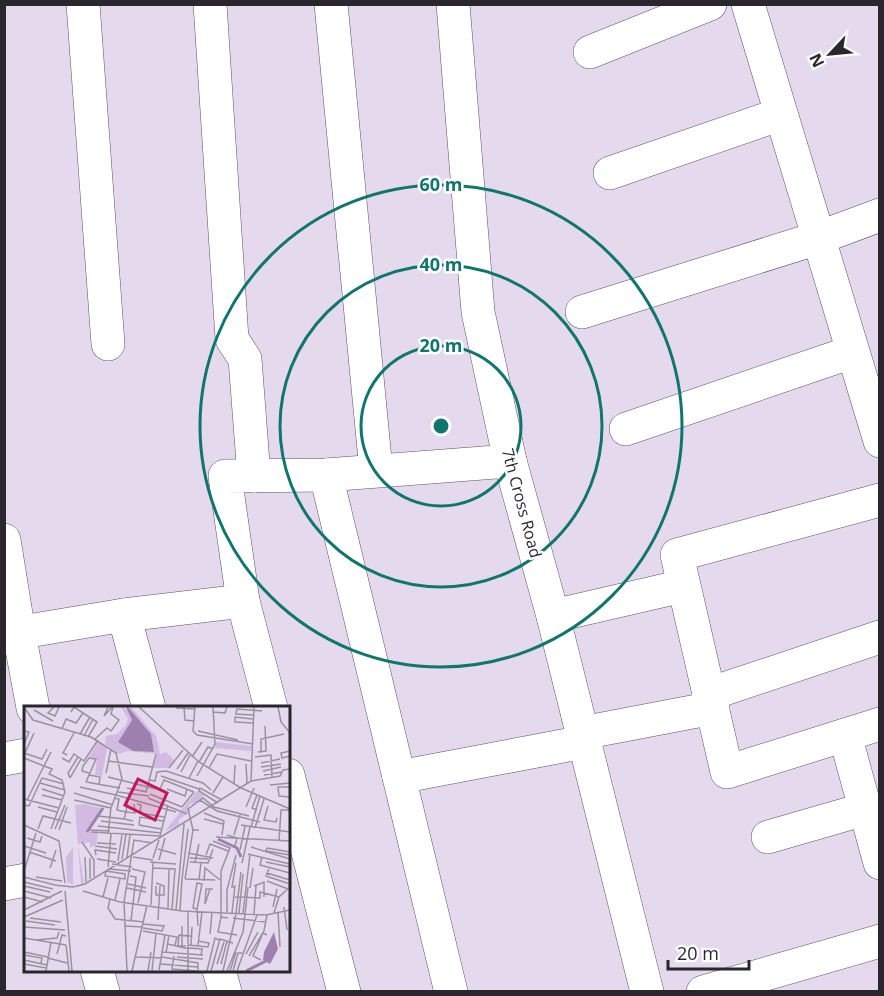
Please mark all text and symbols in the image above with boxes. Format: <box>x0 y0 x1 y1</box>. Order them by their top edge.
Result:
north arrow <box>800 24 860 84</box>
text: N <box>804 50 829 71</box>
text: 60 m <box>420 172 462 196</box>
text: 40 m <box>420 252 462 276</box>
text: 20 m <box>420 333 462 357</box>
centre of rings <box>431 416 451 436</box>
street label: 7th Cross Road <box>497 446 547 560</box>
inset map <box>24 706 290 972</box>
scale bar <box>668 933 749 971</box>
text: 20 m <box>677 941 719 965</box>

